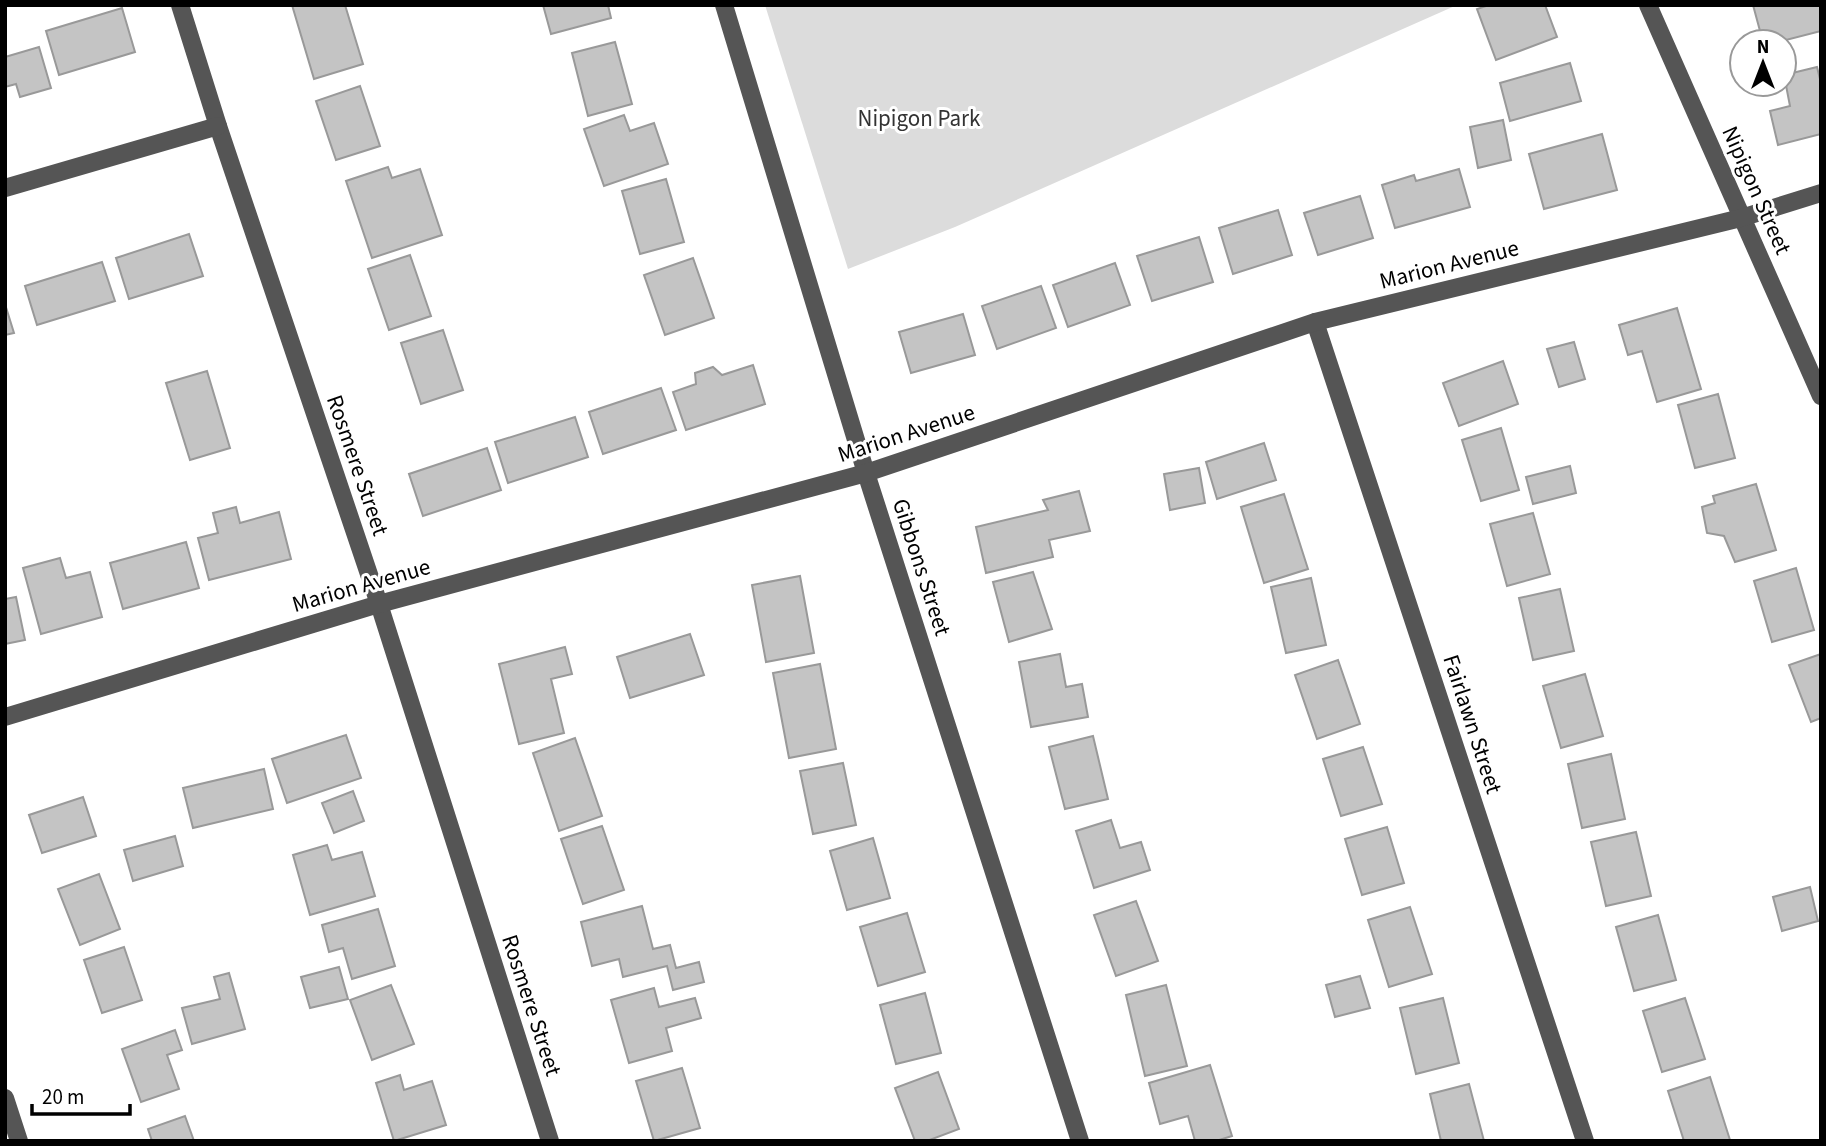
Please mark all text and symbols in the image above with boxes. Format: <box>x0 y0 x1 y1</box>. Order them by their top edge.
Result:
north arrow <box>1728 28 1798 98</box>
text: N <box>1757 34 1769 61</box>
park label: Nipigon Park <box>858 102 981 135</box>
street label: Nipigon Street <box>1714 121 1800 260</box>
street label: Marion Avenue <box>1376 231 1522 298</box>
street label: Rosmere Street <box>318 390 397 540</box>
street label: Marion Avenue <box>833 396 979 471</box>
street label: Gibbons Street <box>884 494 959 640</box>
street label: Marion Avenue <box>288 550 434 621</box>
street label: Fairlawn Street <box>1434 650 1511 798</box>
street label: Rosmere Street <box>493 930 570 1080</box>
scale bar <box>32 1072 130 1116</box>
text: 20 m <box>42 1082 84 1112</box>

